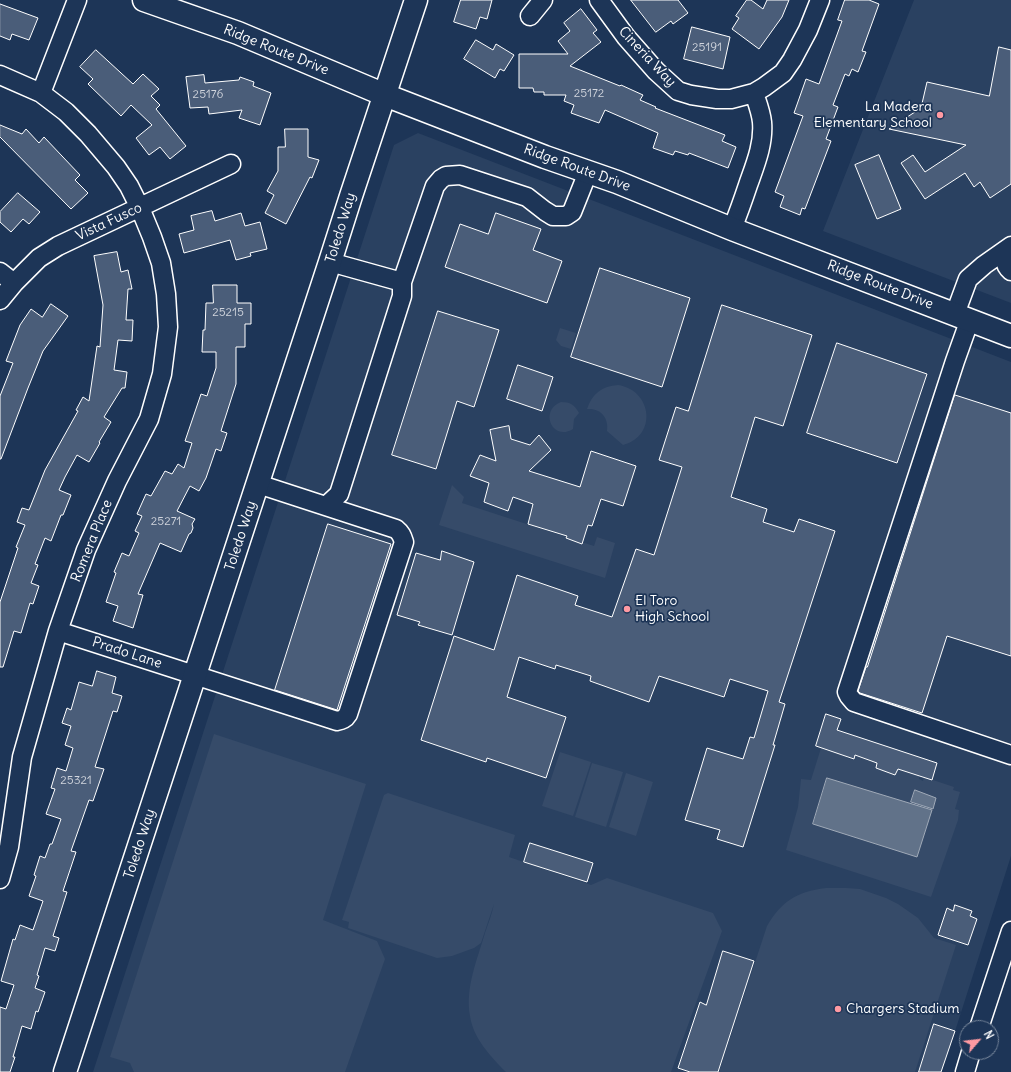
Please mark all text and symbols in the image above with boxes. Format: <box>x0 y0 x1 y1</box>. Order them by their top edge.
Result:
street label: Ridge Route Drive <box>221 21 331 79</box>
street label: Cineria Way <box>615 23 679 91</box>
house number: 25191 <box>692 41 722 55</box>
house number: 25172 <box>574 87 604 101</box>
house number: 25176 <box>193 88 223 102</box>
place label: La Madera Elementary School <box>814 99 932 132</box>
marker: La Madera Elementary School <box>935 110 945 120</box>
street label: Ridge Route Drive <box>521 141 633 195</box>
street label: Toledo Way <box>322 191 360 265</box>
street label: Vista Fusco <box>73 199 145 245</box>
street label: Ridge Route Drive <box>825 257 935 313</box>
house number: 25215 <box>212 306 244 320</box>
street label: Romera Place <box>68 497 116 585</box>
street label: Toledo Way <box>222 499 260 573</box>
house number: 25271 <box>151 515 181 529</box>
place label: El Toro High School <box>635 593 709 626</box>
marker: El Toro High School <box>622 604 632 614</box>
street label: Prado Lane <box>90 634 164 672</box>
house number: 25321 <box>60 774 92 788</box>
street label: Toledo Way <box>121 807 159 881</box>
place label: Chargers Stadium <box>846 1001 960 1017</box>
marker: Chargers Stadium <box>833 1004 843 1014</box>
north arrow <box>959 1020 999 1060</box>
text: N <box>981 1028 997 1041</box>

